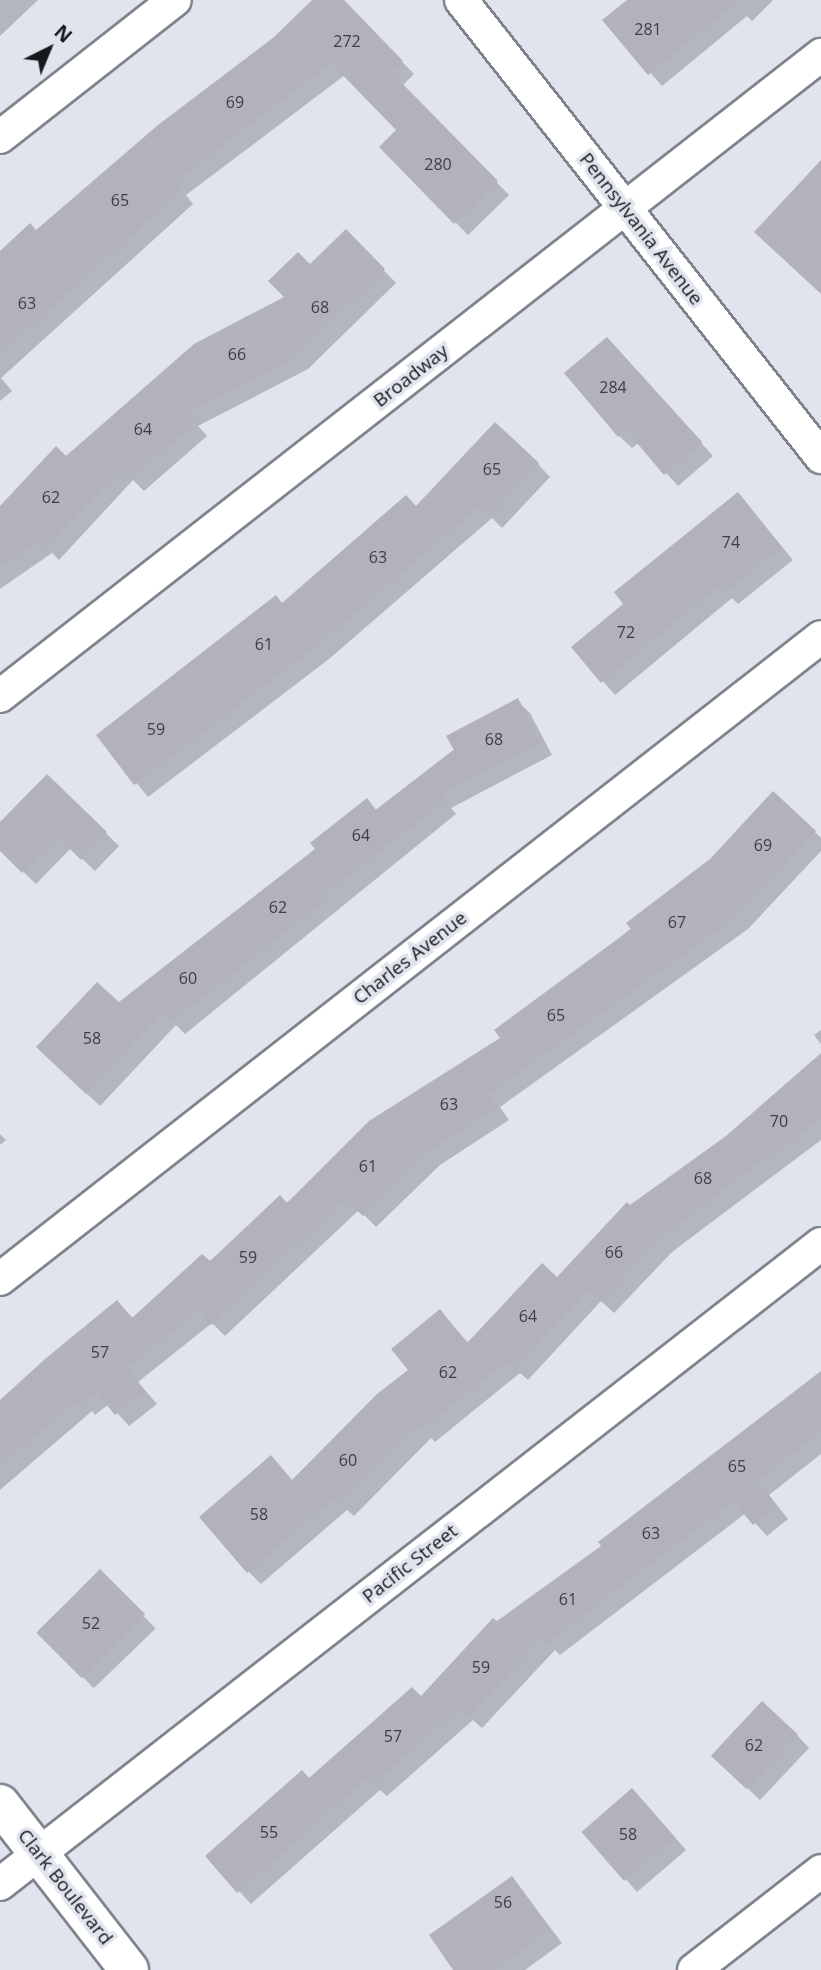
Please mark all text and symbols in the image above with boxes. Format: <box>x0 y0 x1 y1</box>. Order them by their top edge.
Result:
north arrow <box>14 14 84 84</box>
text: N <box>49 19 78 48</box>
house number: 281 <box>634 19 662 39</box>
house number: 272 <box>333 31 361 51</box>
house number: 69 <box>226 92 244 112</box>
street label: Pennsylvania Avenue <box>574 148 708 310</box>
house number: 280 <box>424 154 452 174</box>
house number: 65 <box>111 190 129 210</box>
house number: 63 <box>18 293 36 313</box>
house number: 68 <box>311 297 329 317</box>
street label: Broadway <box>369 340 453 412</box>
house number: 66 <box>228 344 246 364</box>
house number: 284 <box>599 377 627 397</box>
house number: 64 <box>134 419 152 439</box>
house number: 65 <box>483 459 501 479</box>
house number: 62 <box>42 487 60 507</box>
house number: 74 <box>722 532 740 552</box>
house number: 63 <box>369 547 387 567</box>
house number: 72 <box>617 622 635 642</box>
house number: 61 <box>255 634 273 654</box>
house number: 59 <box>147 719 165 739</box>
house number: 68 <box>485 729 503 749</box>
house number: 64 <box>352 825 370 845</box>
house number: 69 <box>754 835 772 855</box>
house number: 62 <box>269 897 287 917</box>
street label: Charles Avenue <box>349 907 471 1009</box>
house number: 67 <box>668 912 686 932</box>
house number: 60 <box>179 968 197 988</box>
house number: 65 <box>547 1005 565 1025</box>
house number: 58 <box>83 1028 101 1048</box>
house number: 63 <box>440 1094 458 1114</box>
house number: 70 <box>770 1111 788 1131</box>
house number: 61 <box>359 1156 377 1176</box>
house number: 68 <box>694 1168 712 1188</box>
house number: 66 <box>605 1242 623 1262</box>
house number: 59 <box>239 1247 257 1267</box>
house number: 64 <box>519 1306 537 1326</box>
house number: 57 <box>91 1342 109 1362</box>
house number: 62 <box>439 1362 457 1382</box>
house number: 60 <box>339 1450 357 1470</box>
house number: 65 <box>728 1456 746 1476</box>
house number: 58 <box>250 1504 268 1524</box>
street label: Pacific Street <box>358 1520 462 1608</box>
house number: 63 <box>642 1523 660 1543</box>
house number: 61 <box>559 1589 577 1609</box>
house number: 52 <box>82 1613 100 1633</box>
house number: 59 <box>472 1657 490 1677</box>
house number: 57 <box>384 1726 402 1746</box>
house number: 62 <box>745 1735 763 1755</box>
house number: 55 <box>260 1822 278 1842</box>
house number: 58 <box>619 1824 637 1844</box>
street label: Clark Boulevard <box>13 1825 117 1949</box>
house number: 56 <box>494 1892 512 1912</box>

